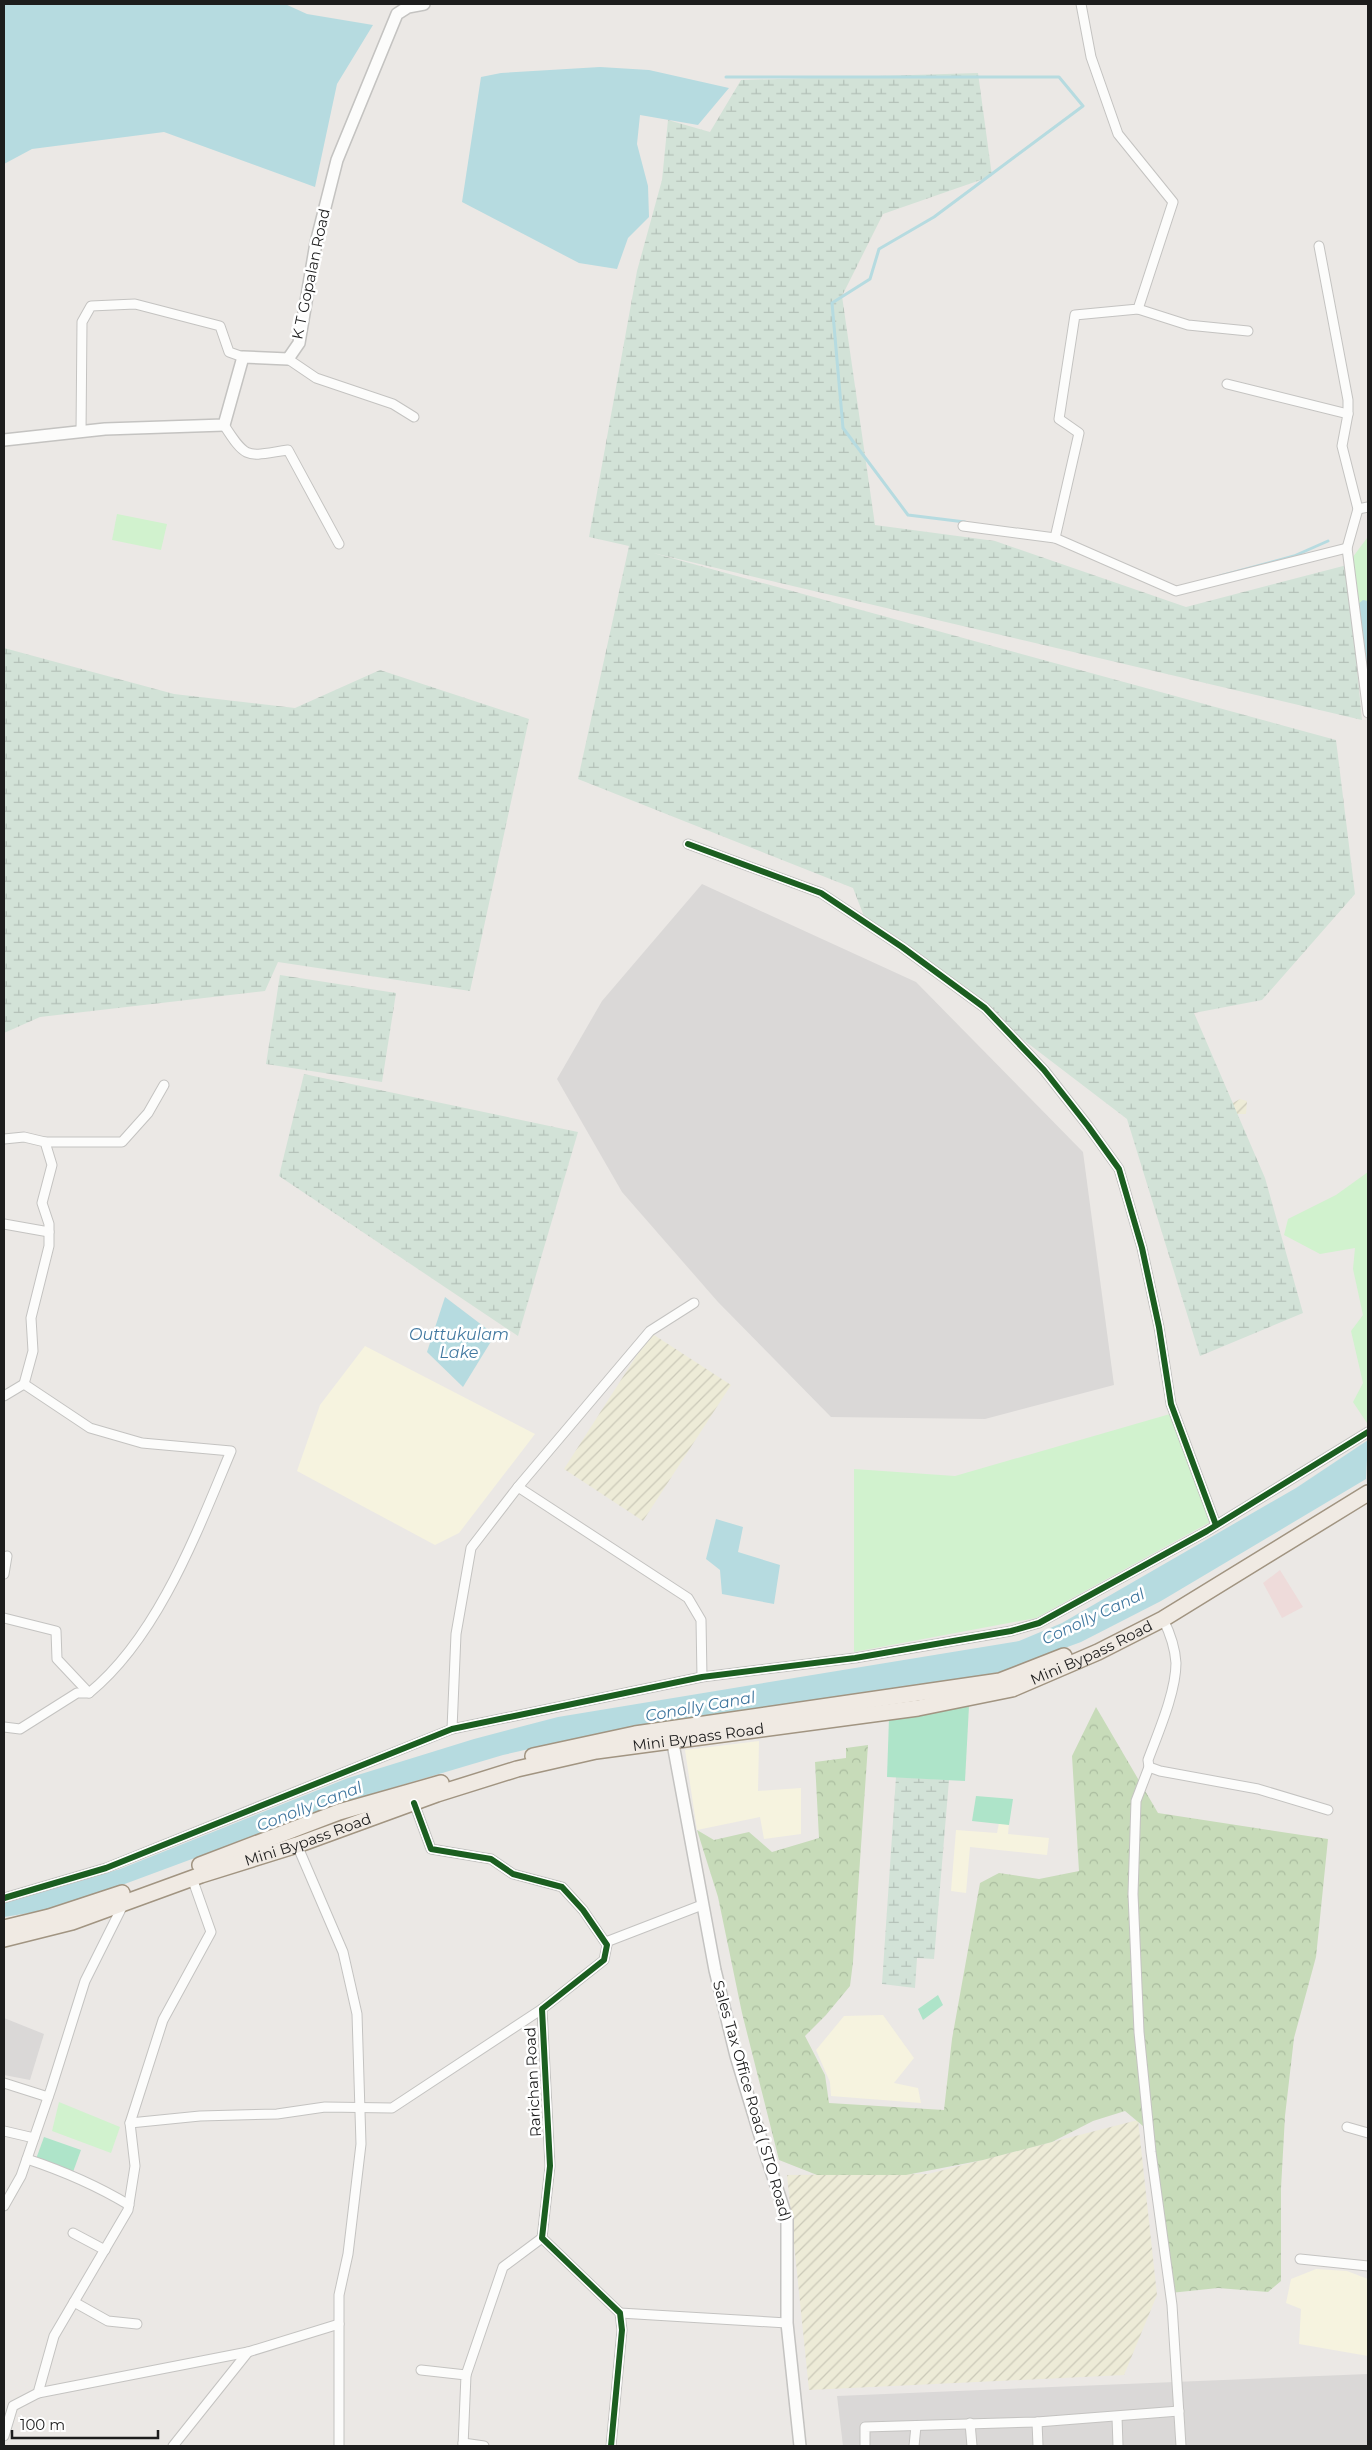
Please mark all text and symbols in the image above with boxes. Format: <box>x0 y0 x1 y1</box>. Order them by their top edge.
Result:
street label: K T Gopalan Road <box>287 207 334 341</box>
water label: Outtukulam Lake <box>409 1325 509 1362</box>
water label: Conolly Canal <box>1039 1584 1148 1649</box>
street label: Mini Bypass Road <box>1027 1616 1156 1689</box>
water label: Conolly Canal <box>644 1687 757 1726</box>
street label: Mini Bypass Road <box>631 1719 765 1755</box>
water label: Conolly Canal <box>254 1777 365 1835</box>
street label: Mini Bypass Road <box>242 1809 374 1870</box>
street label: Sales Tax Office Road ( STO Road) <box>709 1978 796 2224</box>
street label: Rarichan Road <box>520 2027 545 2138</box>
scale bar <box>12 2408 159 2440</box>
text: 100 m <box>20 2415 65 2434</box>

